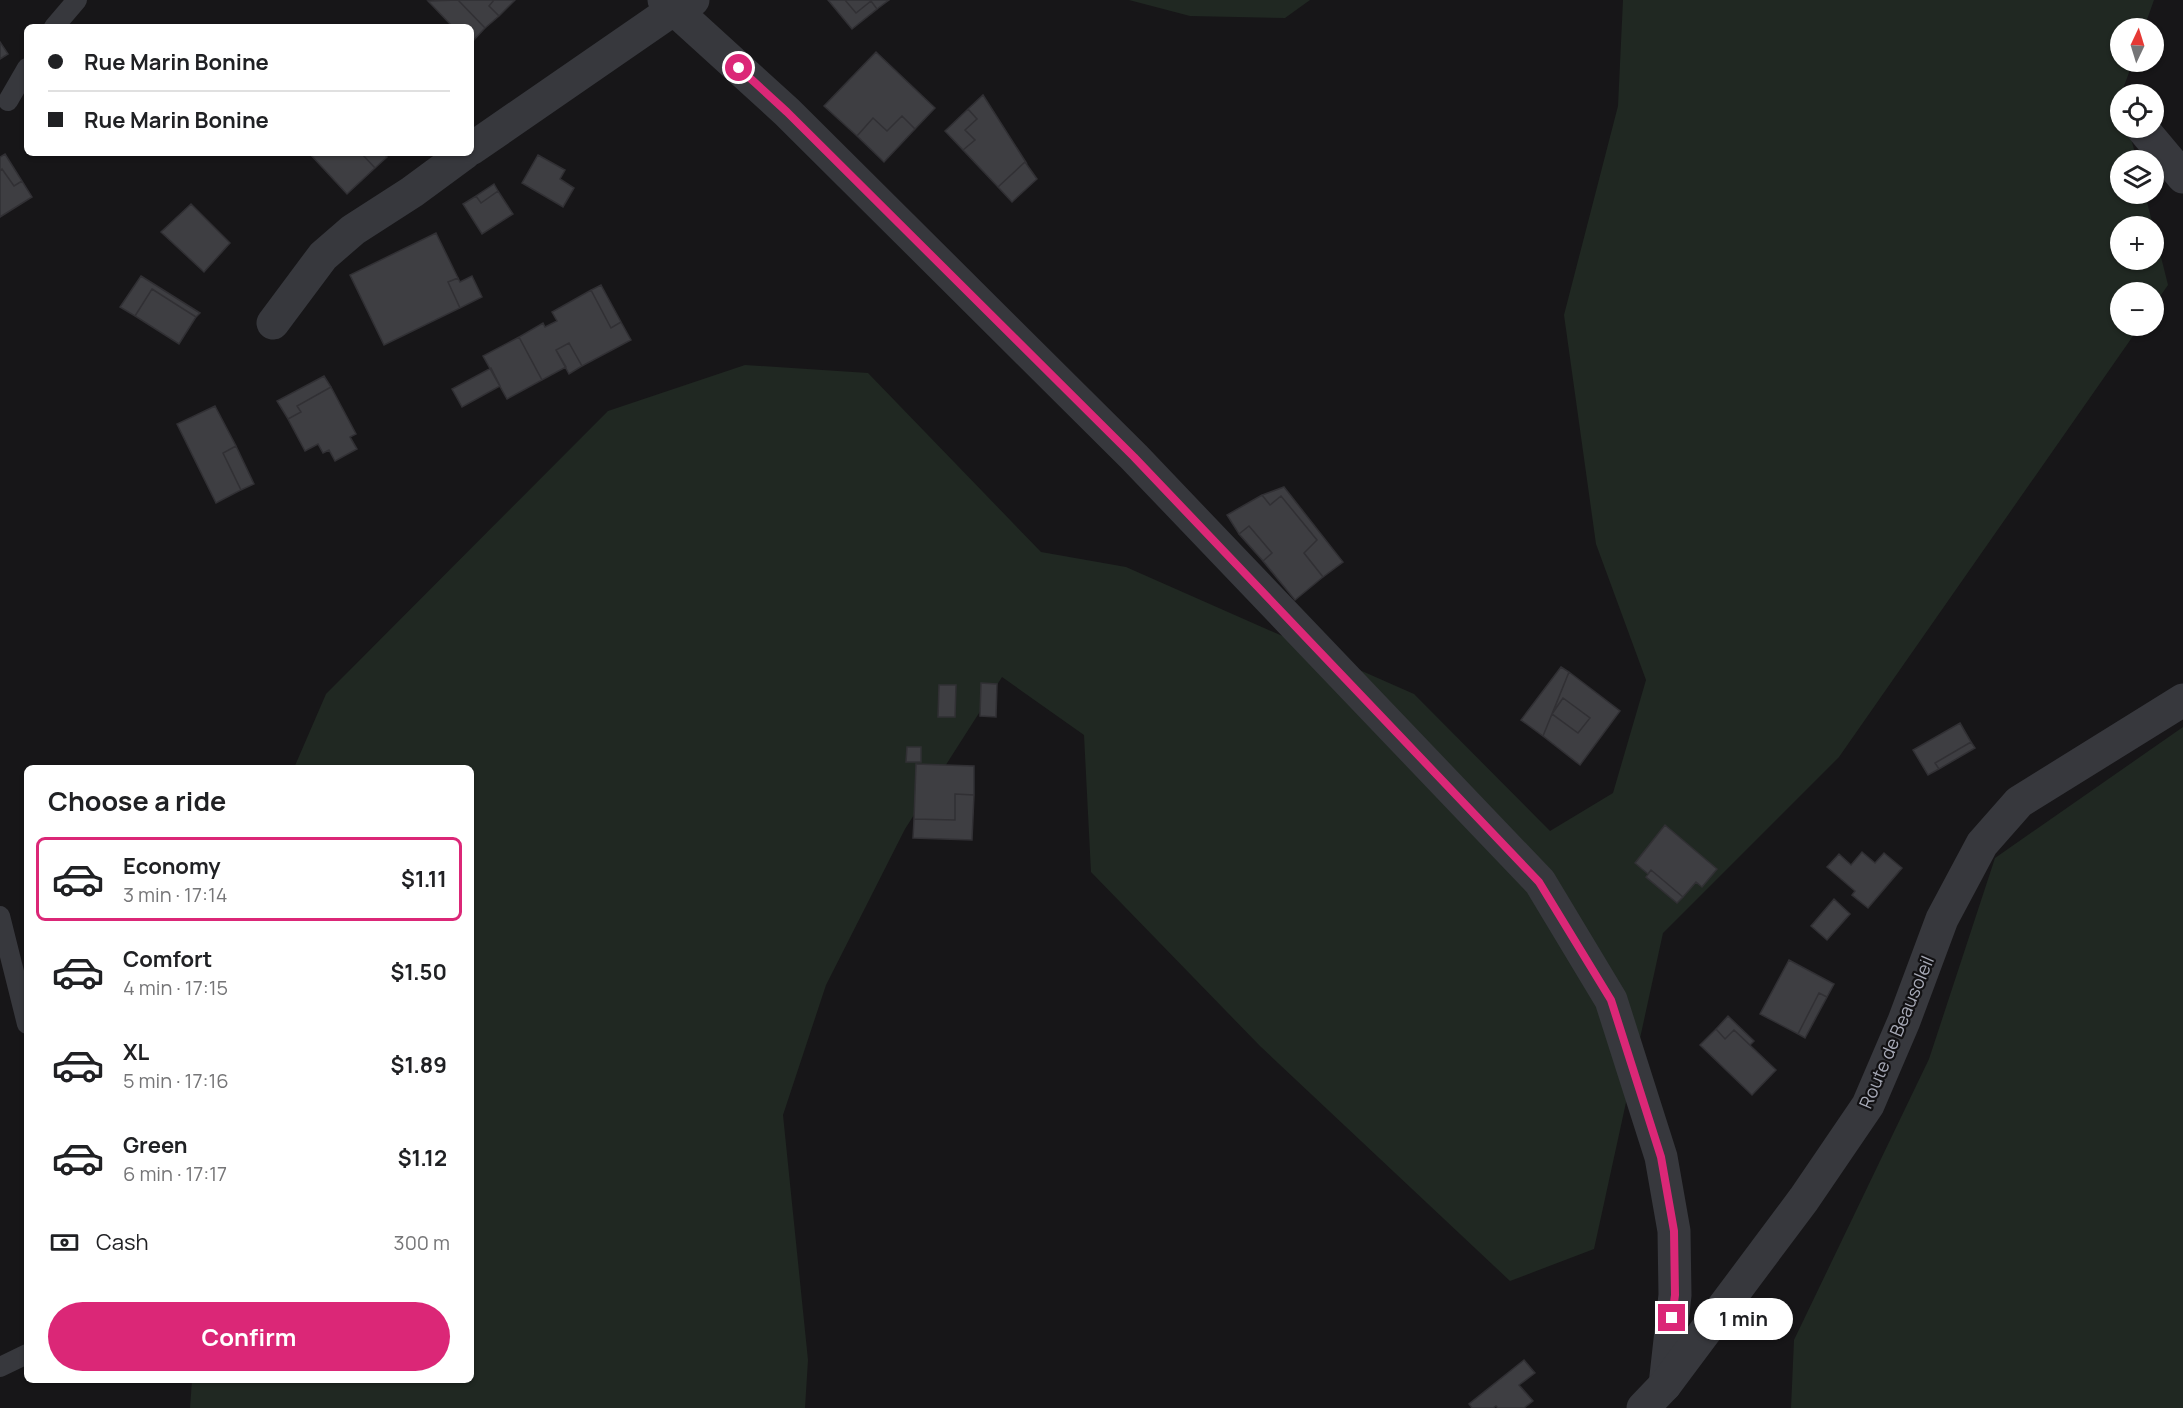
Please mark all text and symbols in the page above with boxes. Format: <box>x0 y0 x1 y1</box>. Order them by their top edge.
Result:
north arrow <box>2110 18 2164 72</box>
map controls <box>2110 18 2164 336</box>
text: Rue Marin Bonine <box>84 47 269 77</box>
route start <box>725 54 752 81</box>
button: locate <box>2110 84 2164 138</box>
text: Rue Marin Bonine <box>84 105 269 135</box>
button: layers <box>2110 150 2164 204</box>
button: + <box>2110 216 2164 270</box>
button: − <box>2110 282 2164 336</box>
text: Choose a ride <box>48 782 226 819</box>
text: Economy <box>123 851 221 881</box>
icon: car <box>51 852 105 906</box>
text: $1.11 <box>401 864 447 894</box>
text: 3 min · 17:14 <box>123 881 228 908</box>
text: Comfort <box>123 944 212 974</box>
icon: car <box>51 945 105 999</box>
street label: Route de Beausoleil <box>1853 952 1939 1112</box>
text: $1.50 <box>390 957 447 987</box>
text: 4 min · 17:15 <box>123 974 228 1001</box>
text: XL <box>123 1037 149 1067</box>
icon: car <box>51 1038 105 1092</box>
text: $1.89 <box>391 1050 447 1080</box>
text: 5 min · 17:16 <box>123 1067 229 1094</box>
text: Green <box>123 1130 188 1160</box>
icon: car <box>51 1131 105 1185</box>
text: $1.12 <box>398 1143 447 1173</box>
text: 6 min · 17:17 <box>123 1160 227 1187</box>
icon: cash <box>48 1226 81 1259</box>
text: Cash <box>96 1227 149 1257</box>
text: 300 m <box>394 1229 450 1256</box>
callout: 1 min <box>1693 1297 1792 1339</box>
button: Confirm <box>48 1302 450 1371</box>
route end <box>1658 1304 1685 1331</box>
text: 1 min <box>1719 1305 1768 1332</box>

